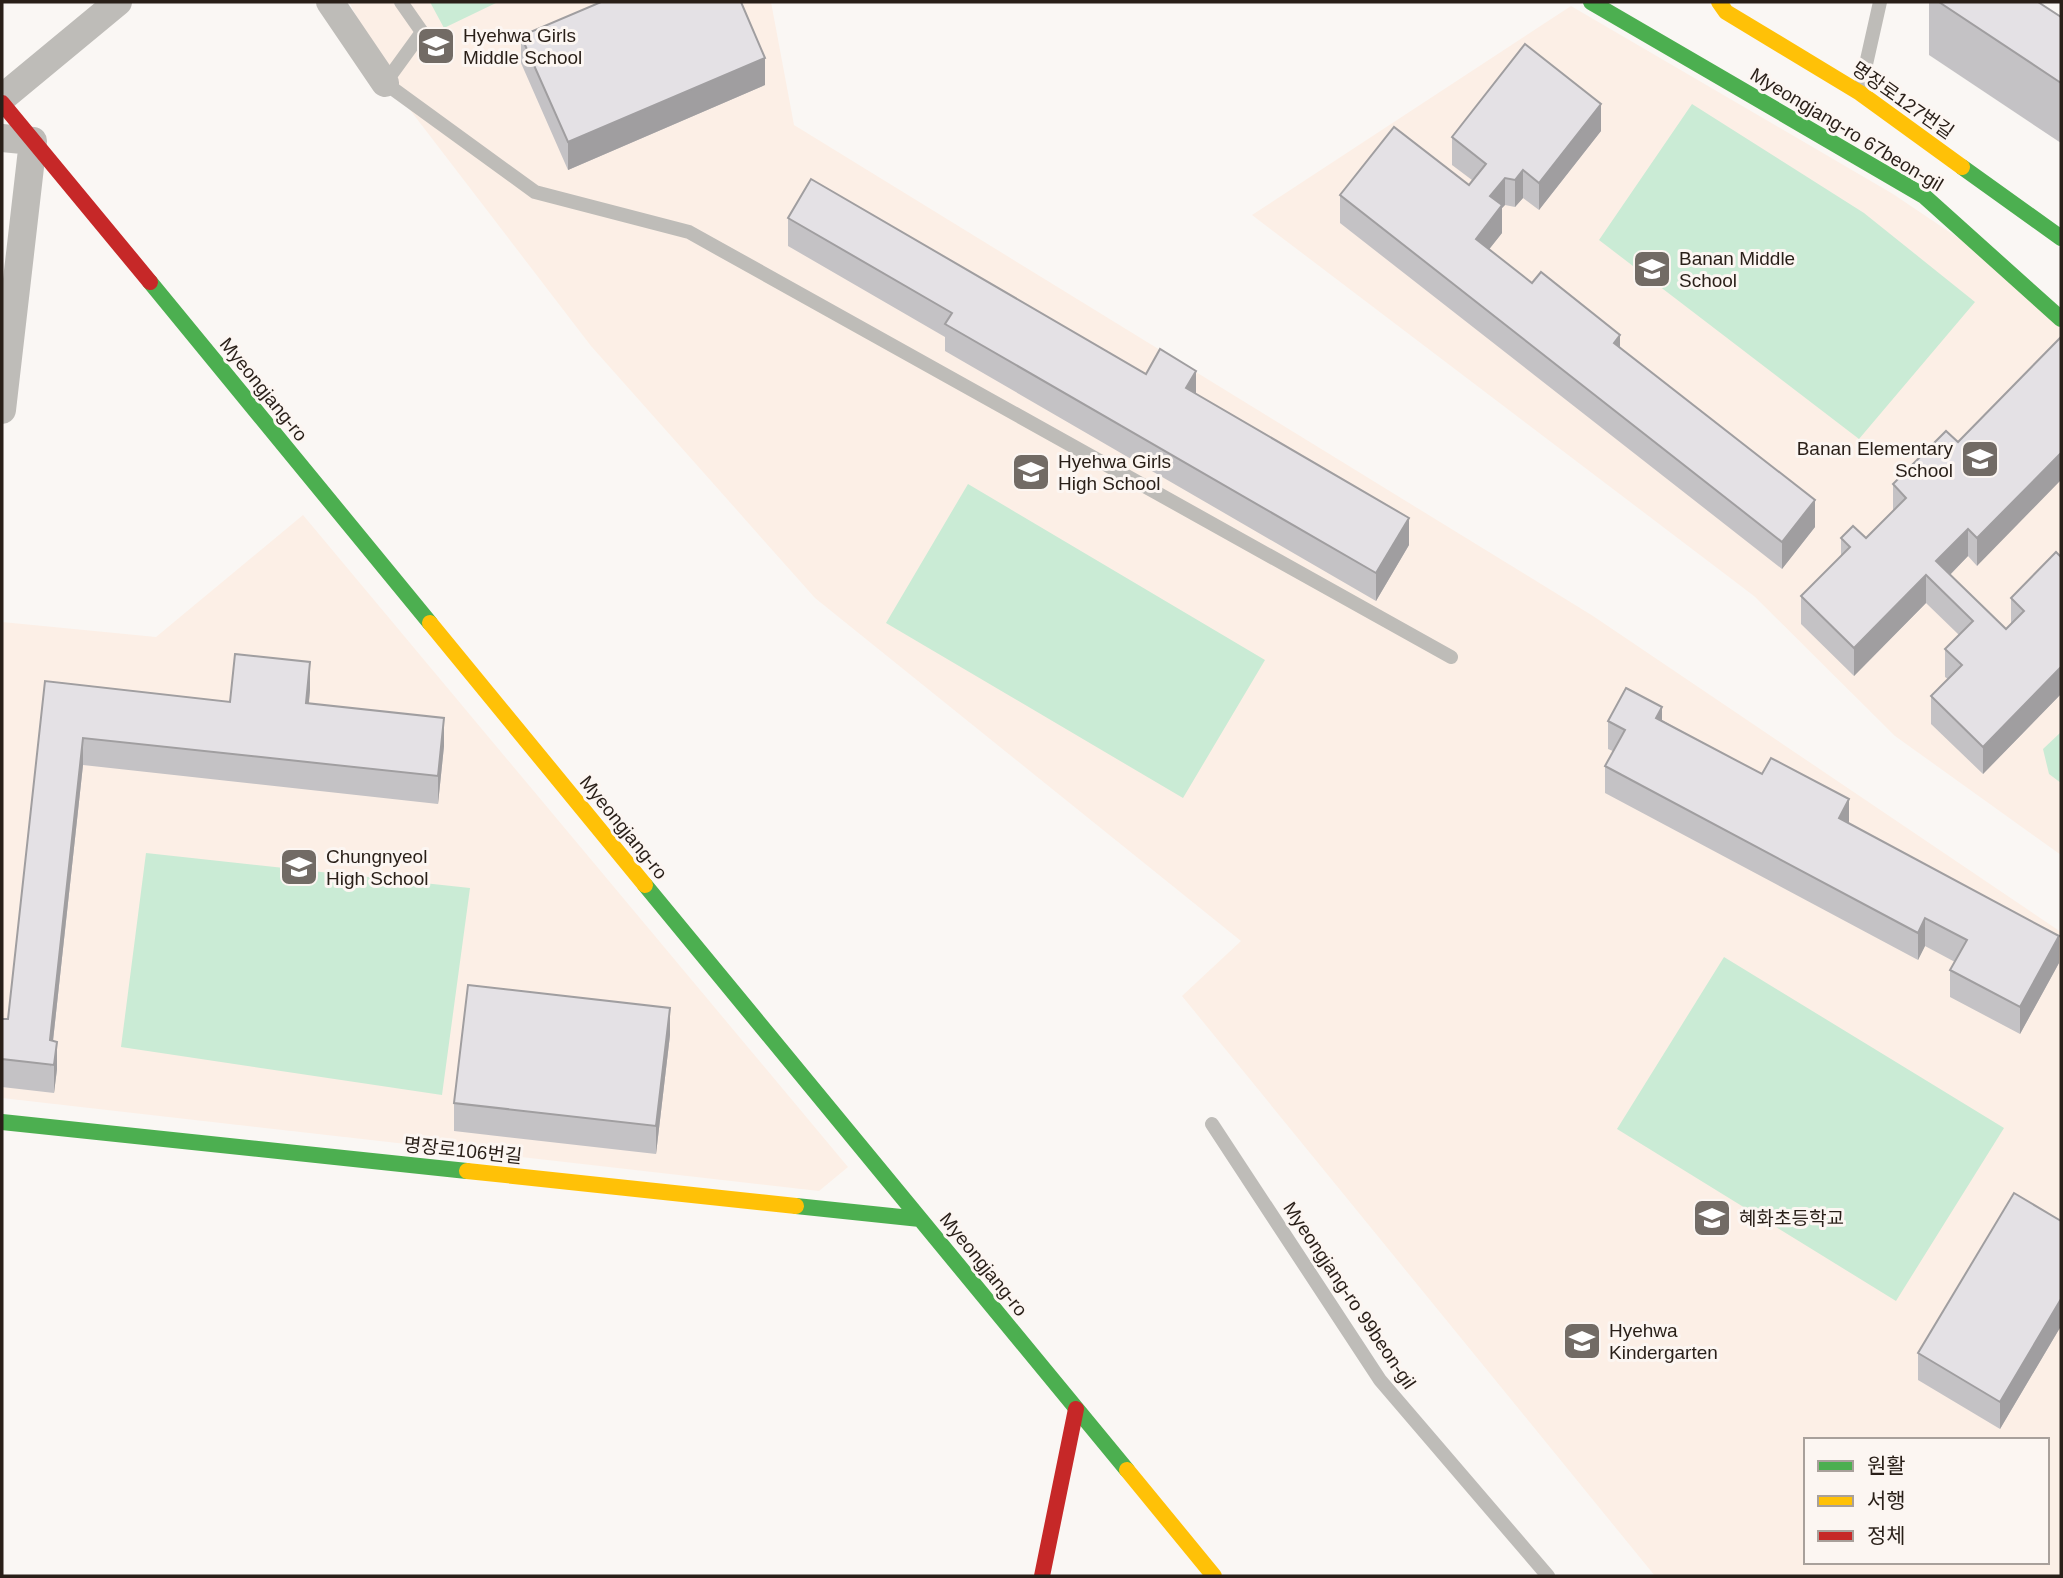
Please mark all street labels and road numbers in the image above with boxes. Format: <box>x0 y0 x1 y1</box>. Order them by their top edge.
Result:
street label: 명장로127번길 <box>1848 58 1958 143</box>
street label: Myeongjang-ro 67beon-gil <box>1747 64 1947 195</box>
street label: Myeongjang-ro <box>216 333 312 445</box>
street label: Myeongjang-ro <box>576 771 672 883</box>
street label: 명장로106번길 <box>403 1134 523 1167</box>
street label: Myeongjang-ro 99beon-gil <box>1279 1198 1420 1393</box>
street label: Myeongjang-ro <box>936 1208 1032 1320</box>

